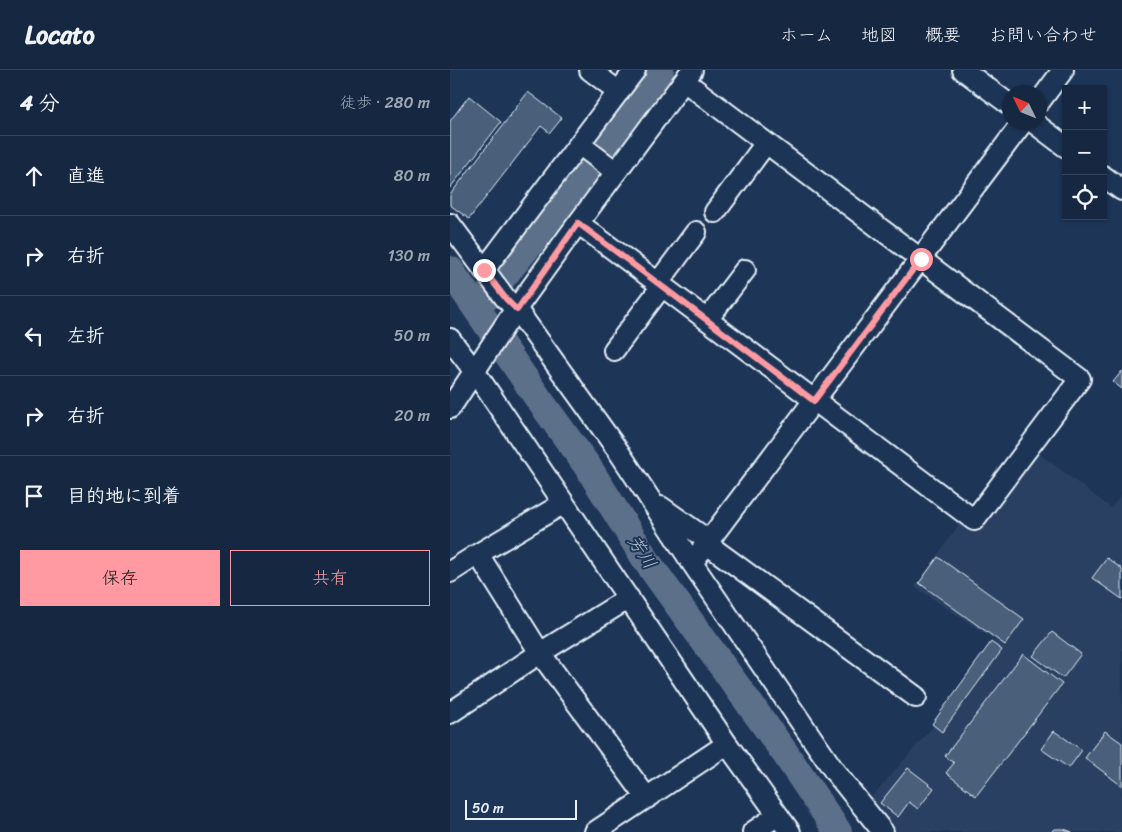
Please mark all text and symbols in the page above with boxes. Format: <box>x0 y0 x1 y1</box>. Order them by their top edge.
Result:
text: Locato <box>25 14 95 56</box>
text: ホーム <box>780 19 833 51</box>
text: 地図 <box>861 19 897 51</box>
text: 概要 <box>925 19 961 51</box>
text: お問い合わせ <box>989 19 1097 51</box>
text: 4 分 <box>20 84 60 122</box>
north arrow <box>1002 85 1047 130</box>
map controls <box>1062 85 1107 220</box>
button: + <box>1062 85 1107 130</box>
text: 徒歩 · 280 m <box>340 88 430 117</box>
button: − <box>1062 130 1107 175</box>
text: 直進 <box>67 159 105 192</box>
text: 80 m <box>394 161 430 190</box>
icon: ahead <box>20 162 48 190</box>
button: locate <box>1062 175 1107 220</box>
text: 右折 <box>67 239 105 272</box>
text: 130 m <box>388 241 430 270</box>
icon: right <box>20 242 48 270</box>
route start <box>910 248 933 271</box>
route end <box>473 259 496 282</box>
text: 左折 <box>67 319 105 352</box>
text: 50 m <box>394 321 430 350</box>
icon: left <box>20 322 48 350</box>
text: 右折 <box>67 399 105 432</box>
text: 20 m <box>394 401 430 430</box>
icon: right <box>20 402 48 430</box>
text: 目的地に到着 <box>67 479 181 512</box>
icon: arrive <box>20 482 48 510</box>
water label: 芳川 <box>619 528 665 576</box>
button: 保存 <box>20 550 220 606</box>
button: 共有 <box>230 550 430 606</box>
text: 50 m <box>472 796 504 821</box>
scale bar <box>465 797 578 820</box>

